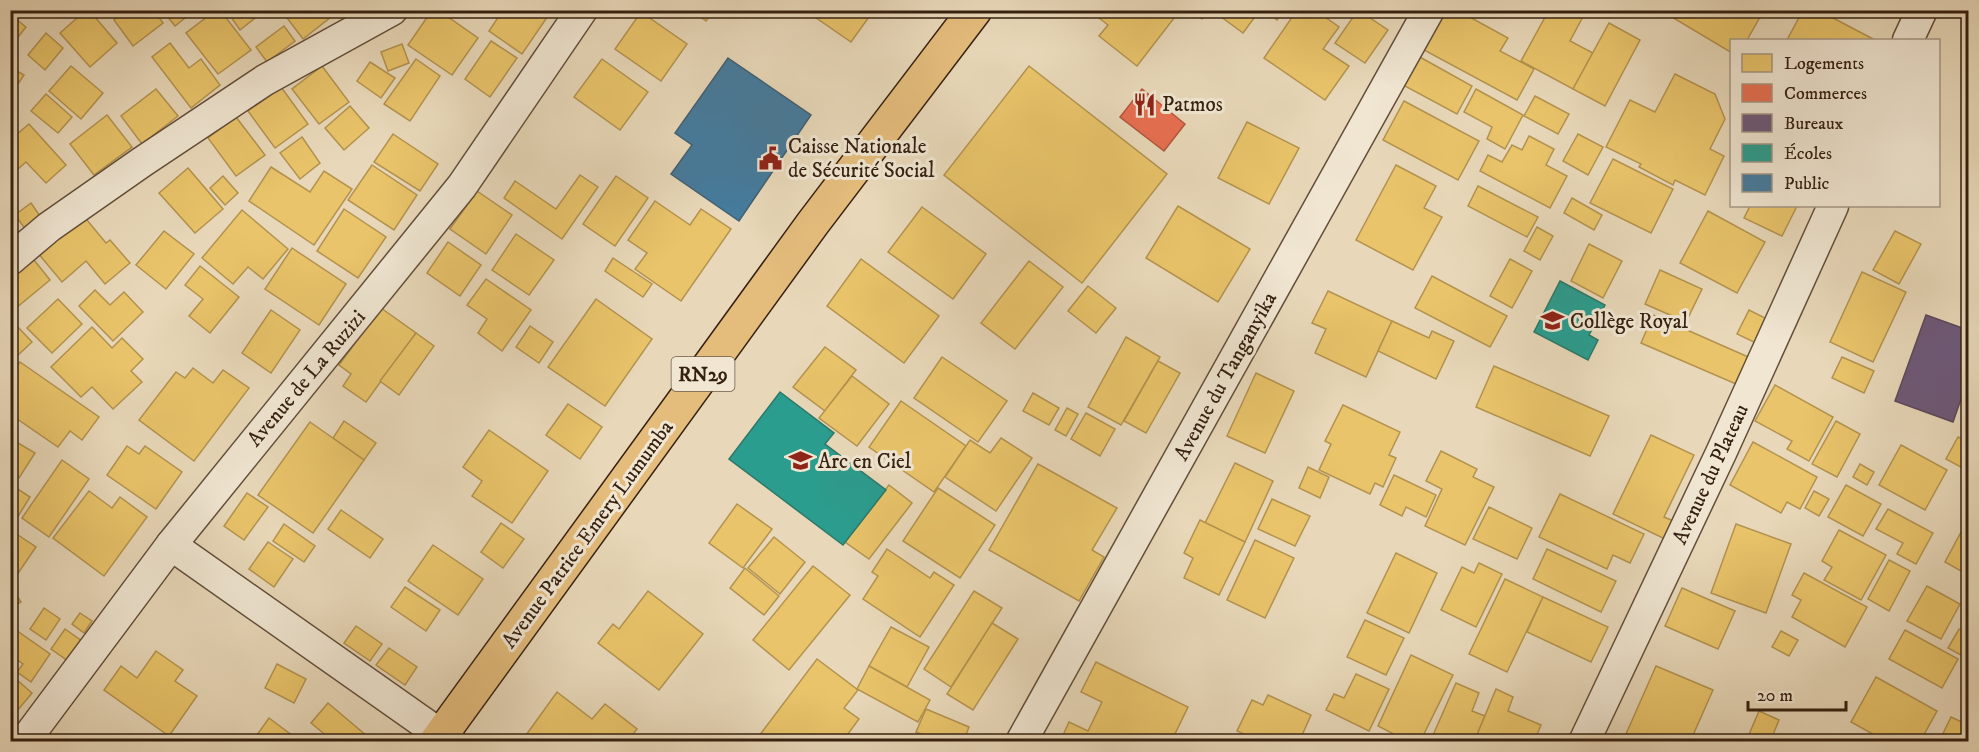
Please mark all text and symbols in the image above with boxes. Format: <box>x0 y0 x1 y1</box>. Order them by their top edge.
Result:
legend <box>1730 39 1940 207</box>
text: Logements <box>1784 53 1864 75</box>
text: Commerces <box>1784 83 1867 105</box>
restaurant icon: Patmos <box>1131 91 1157 117</box>
place label: Patmos <box>1162 92 1223 118</box>
text: Bureaux <box>1784 113 1844 135</box>
place label: Caisse Nationale de Sécurité Social <box>788 134 935 184</box>
text: Écoles <box>1784 143 1832 165</box>
public building icon: Caisse Nationale de Sécurité Social <box>757 145 783 171</box>
text: Public <box>1784 173 1830 195</box>
street label: Avenue du Tanganyika <box>1169 288 1283 465</box>
street label: Avenue de La Ruzizi <box>242 305 372 452</box>
school or university icon: Collège Royal <box>1539 308 1565 334</box>
place label: Collège Royal <box>1570 309 1689 335</box>
road number: RN29 <box>672 357 734 391</box>
street label: Avenue du Plateau <box>1667 400 1755 549</box>
street label: Avenue Patrice Emery Lumumba <box>496 415 679 654</box>
school or university icon: Arc en Ciel <box>787 448 813 474</box>
place label: Arc en Ciel <box>818 449 912 475</box>
scale bar <box>1748 674 1846 712</box>
text: 20 m <box>1757 685 1793 707</box>

